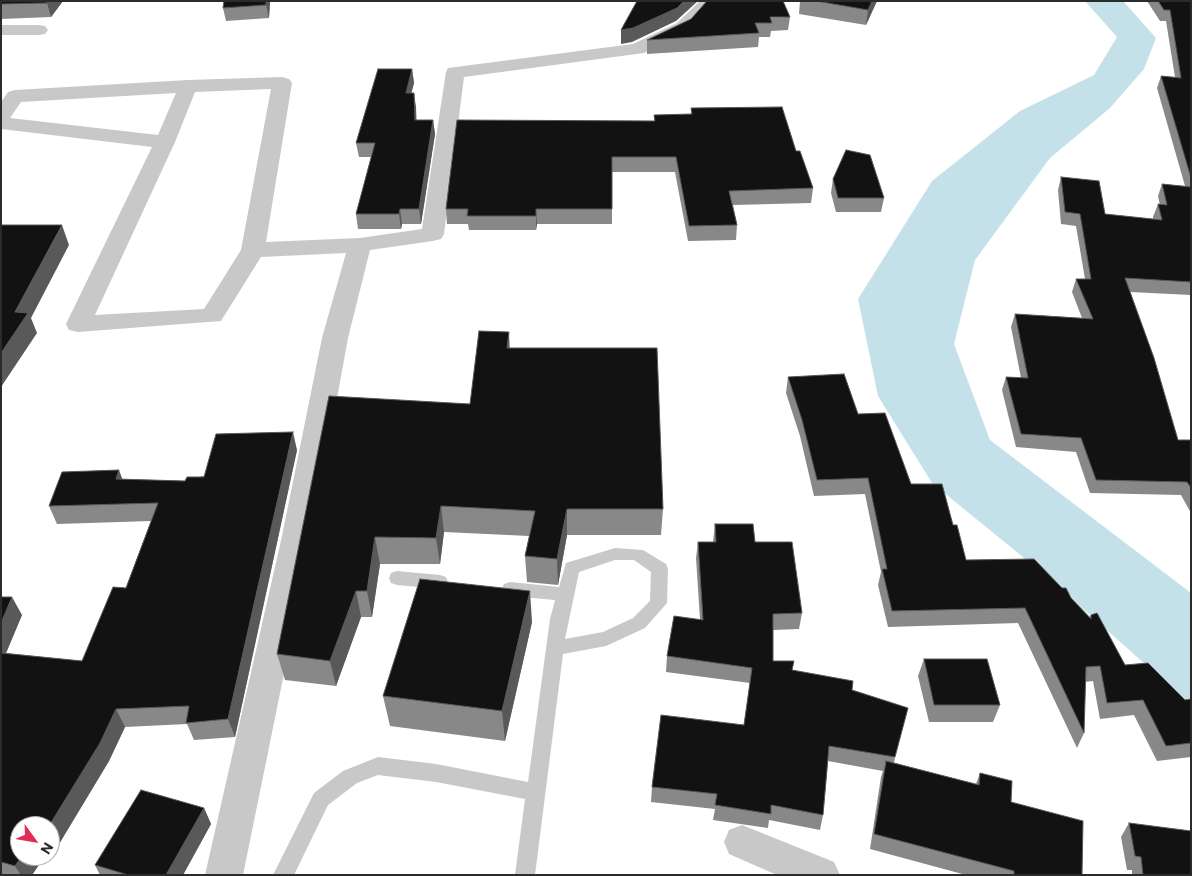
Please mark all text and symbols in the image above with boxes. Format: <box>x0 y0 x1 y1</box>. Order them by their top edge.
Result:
north arrow <box>10 816 60 866</box>
text: N <box>37 840 57 858</box>

